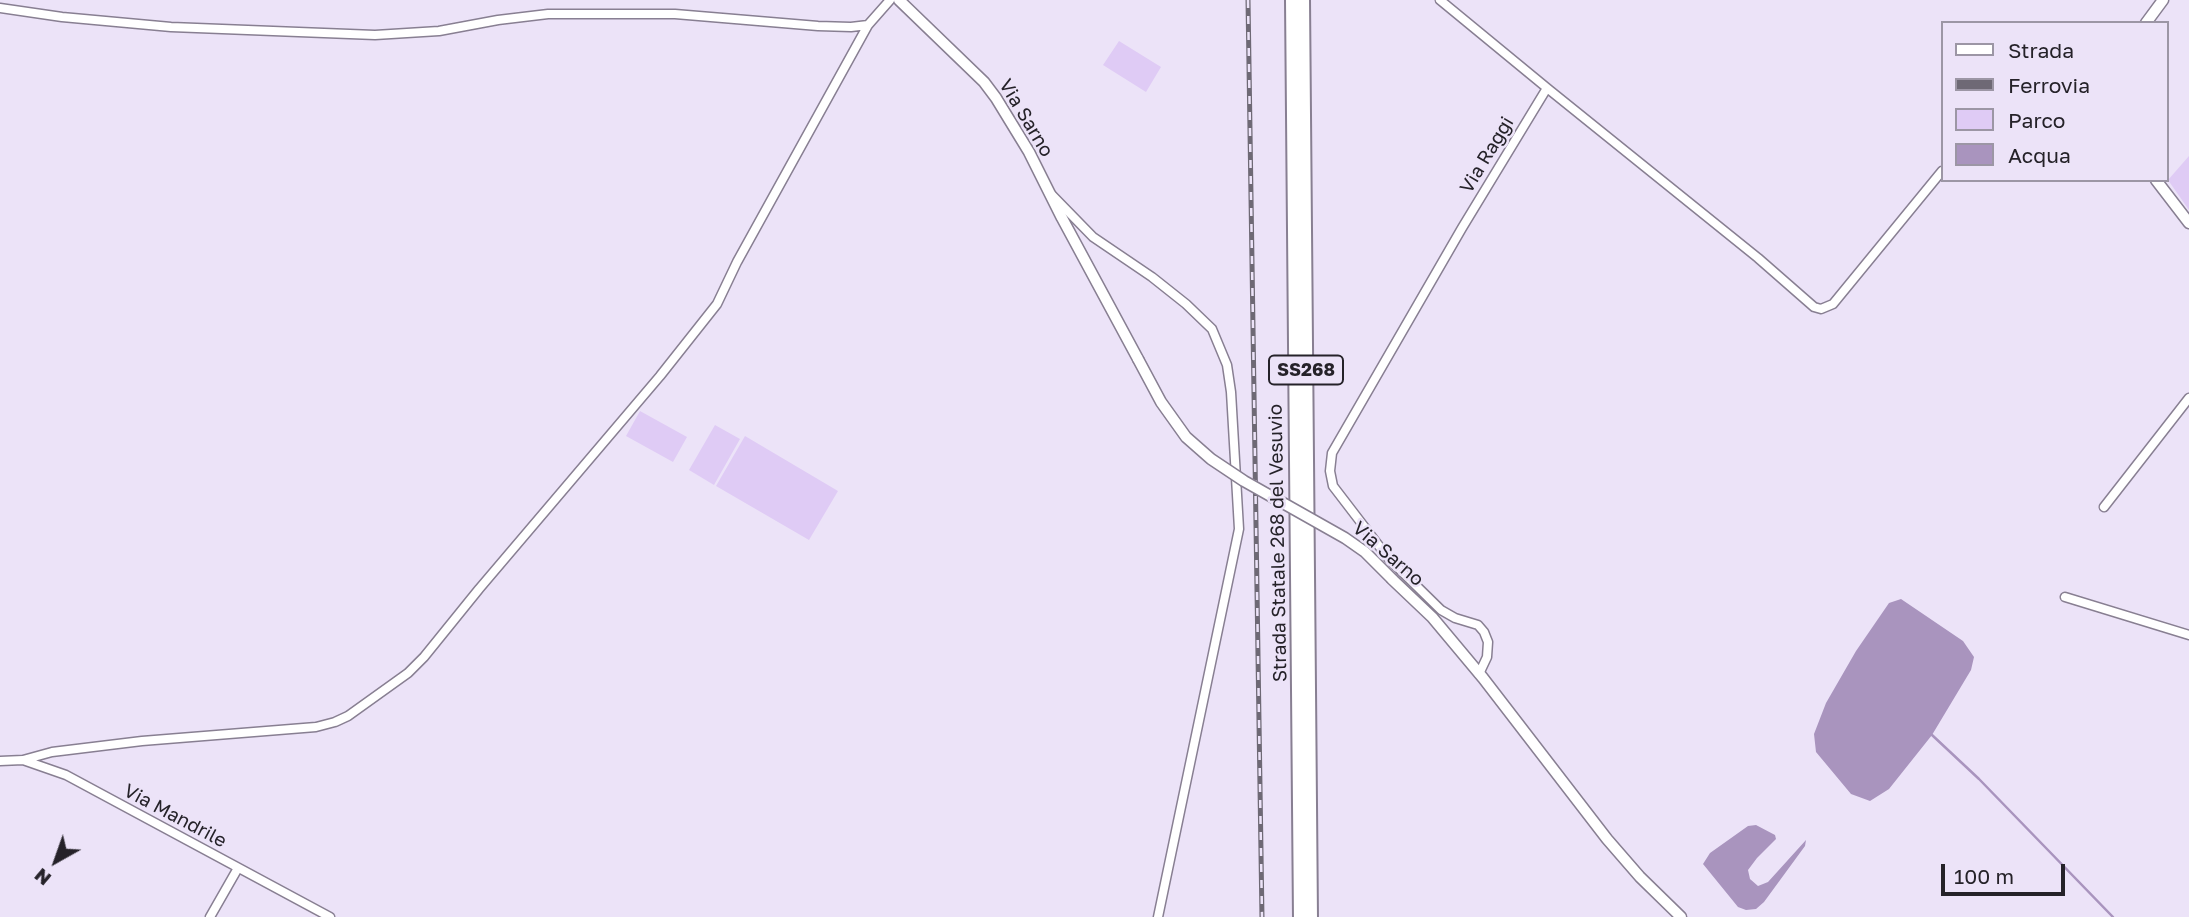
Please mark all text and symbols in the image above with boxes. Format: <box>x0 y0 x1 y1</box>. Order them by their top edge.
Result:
legend <box>1940 21 2168 182</box>
text: Strada <box>2008 37 2074 63</box>
text: Ferrovia <box>2008 72 2090 98</box>
street label: Via Sarno <box>994 75 1058 161</box>
text: Parco <box>2008 107 2065 133</box>
street label: Via Raggi <box>1455 113 1519 197</box>
text: Acqua <box>2008 142 2071 168</box>
road number: SS268 <box>1269 356 1343 384</box>
street label: Strada Statale 268 del Vesuvio <box>1264 404 1292 682</box>
street label: Via Sarno <box>1348 517 1428 591</box>
street label: Via Mandrile <box>120 779 230 853</box>
north arrow <box>21 826 91 896</box>
scale bar <box>1944 850 2068 894</box>
text: 100 m <box>1954 863 2014 889</box>
text: N <box>29 864 55 891</box>

